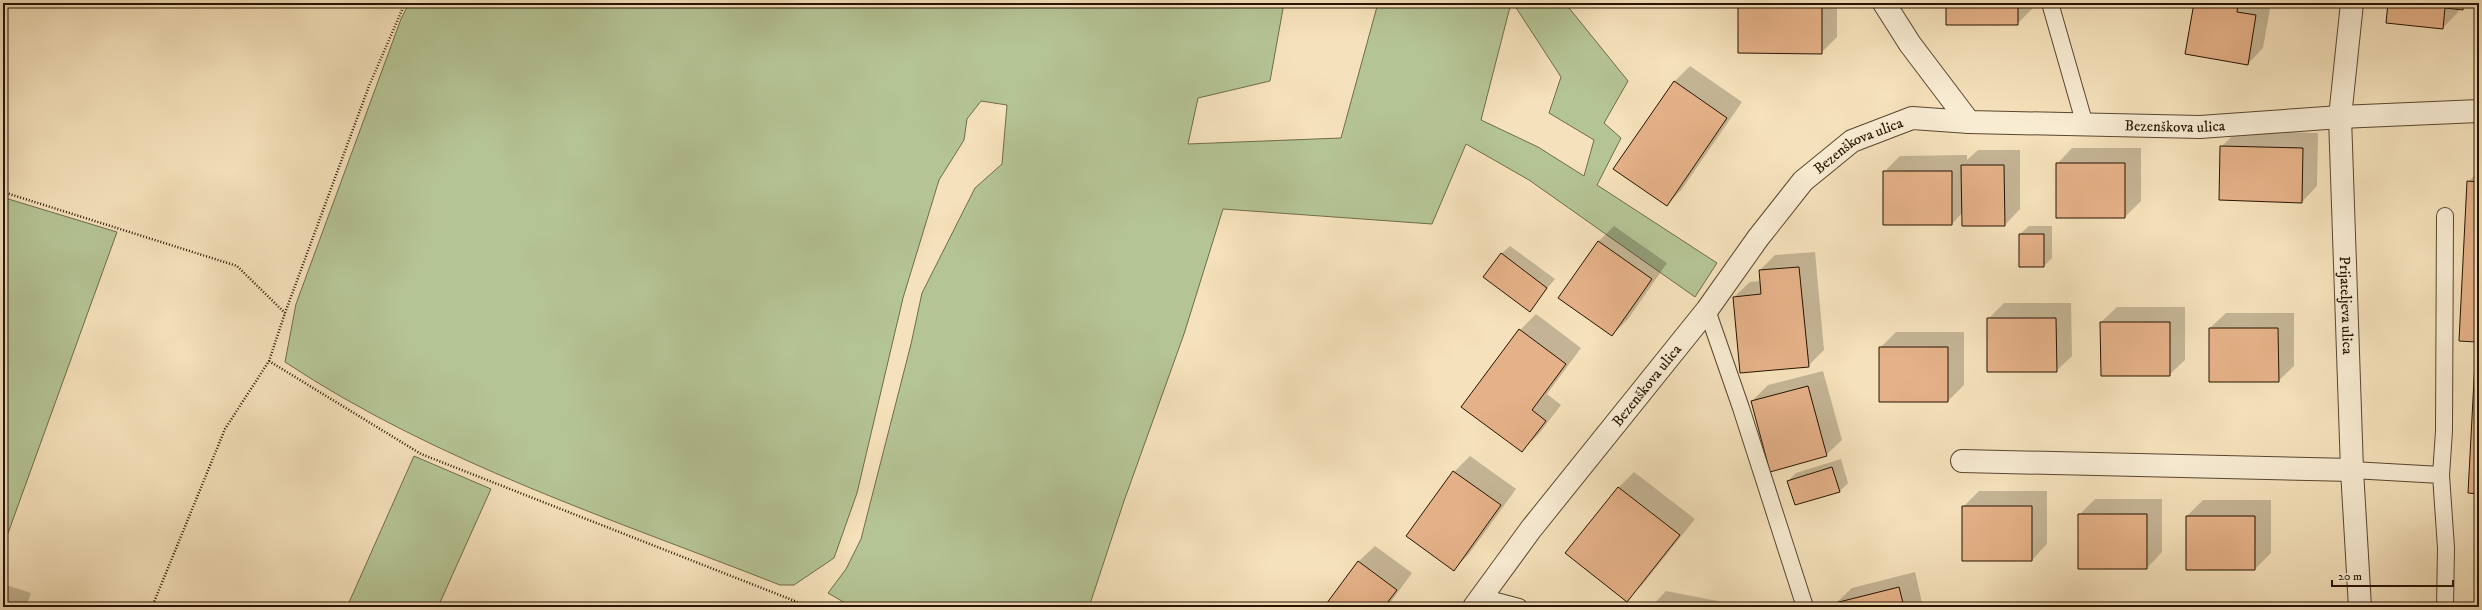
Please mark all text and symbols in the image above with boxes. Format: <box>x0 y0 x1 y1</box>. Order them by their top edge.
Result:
street label: Bezenškova ulica <box>1810 113 1906 178</box>
street label: Bezenškova ulica <box>2124 116 2226 137</box>
street label: Prijateljeva ulica <box>2335 256 2357 355</box>
street label: Bezenškova ulica <box>1608 340 1686 431</box>
scale bar <box>2332 562 2453 588</box>
text: 20 m <box>2338 569 2362 584</box>

